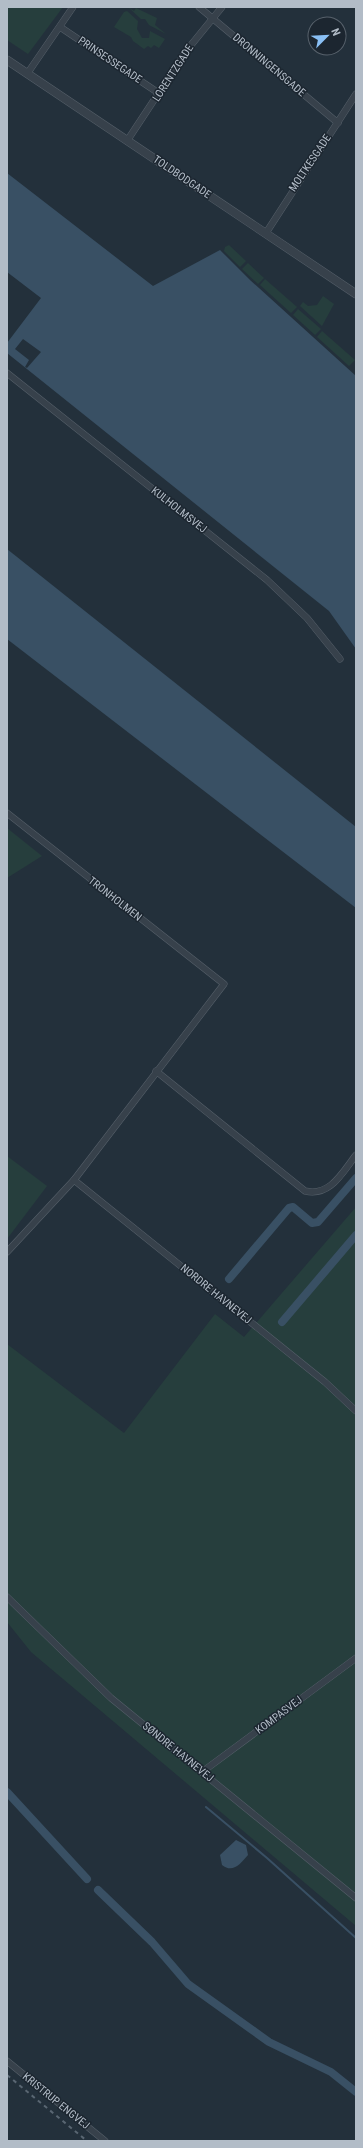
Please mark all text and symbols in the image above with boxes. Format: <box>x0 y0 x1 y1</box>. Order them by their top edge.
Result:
north arrow <box>307 16 347 56</box>
text: N <box>328 26 343 38</box>
street label: DRONNINGENSGADE <box>230 31 308 100</box>
street label: PRINSESSEGADE <box>76 34 145 86</box>
street label: LORENTZGADE <box>150 42 197 104</box>
street label: MOLTKESGADE <box>286 132 334 194</box>
street label: TOLDBODGADE <box>151 153 214 201</box>
street label: KULHOLMSVEJ <box>149 484 209 536</box>
street label: TRONHOLMEN <box>86 874 144 924</box>
street label: NORDRE HAVNEVEJ <box>178 1261 254 1327</box>
street label: KOMPASVEJ <box>253 1693 305 1737</box>
street label: SØNDRE HAVNEVEJ <box>140 1719 216 1785</box>
street label: KRISTRUP ENGVEJ <box>20 2070 92 2132</box>

